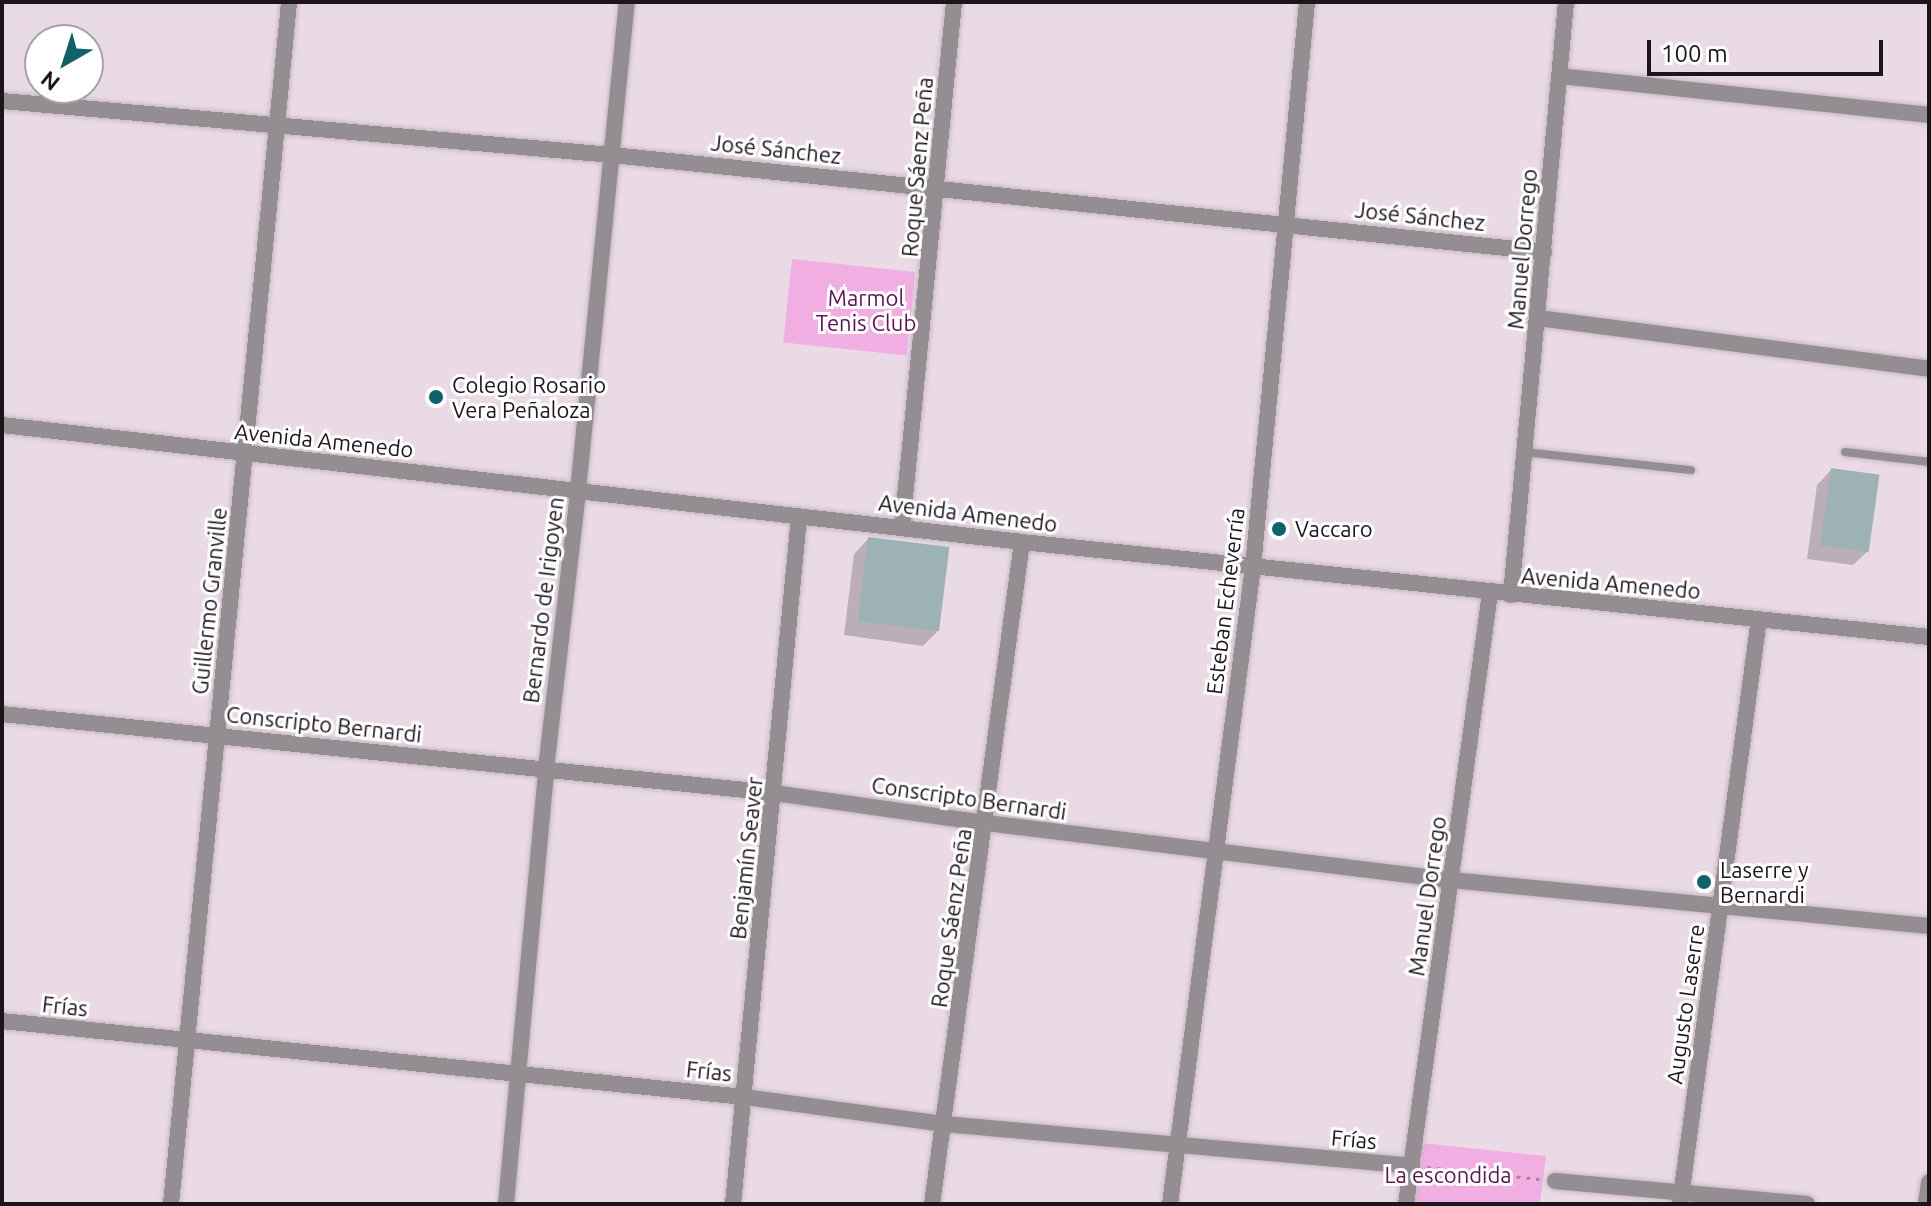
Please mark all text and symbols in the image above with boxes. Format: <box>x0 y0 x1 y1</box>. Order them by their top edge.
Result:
north arrow <box>24 24 104 104</box>
scale bar <box>1651 24 1887 74</box>
text: 100 m <box>1661 40 1728 67</box>
text: N <box>36 67 64 96</box>
street label: Roque Sáenz Peña <box>896 76 938 258</box>
street label: José Sánchez <box>710 129 842 169</box>
street label: Manuel Dorrego <box>1502 168 1542 330</box>
street label: José Sánchez <box>1354 196 1486 236</box>
park label: Marmol Tenis Club <box>816 284 916 336</box>
place label: Colegio Rosario Vera Peñaloza <box>452 371 606 422</box>
marker: Colegio Rosario Vera Peñaloza <box>427 388 445 406</box>
street label: Avenida Amenedo <box>233 417 415 463</box>
street label: Avenida Amenedo <box>877 489 1059 537</box>
street label: Bernardo de Irigoyen <box>517 495 569 705</box>
street label: Guillermo Granville <box>186 506 232 696</box>
street label: Esteban Echeverría <box>1200 506 1250 696</box>
place label: Vaccaro <box>1295 516 1373 542</box>
marker: Vaccaro <box>1270 520 1288 538</box>
street label: Avenida Amenedo <box>1520 562 1702 604</box>
street label: Conscripto Bernardi <box>225 701 423 747</box>
street label: Conscripto Bernardi <box>870 771 1068 825</box>
street label: Benjamín Seaver <box>724 775 768 941</box>
street label: Manuel Dorrego <box>1403 814 1451 978</box>
street label: Roque Sáenz Peña <box>925 827 977 1009</box>
place label: Laserre y Bernardi <box>1720 856 1809 908</box>
marker: Laserre y Bernardi <box>1695 873 1713 891</box>
street label: Augusto Laserre <box>1661 922 1709 1086</box>
street label: Frías <box>41 990 89 1022</box>
street label: Frías <box>685 1055 733 1087</box>
street label: Frías <box>1330 1124 1378 1154</box>
park label: La escondida <box>1384 1162 1512 1188</box>

